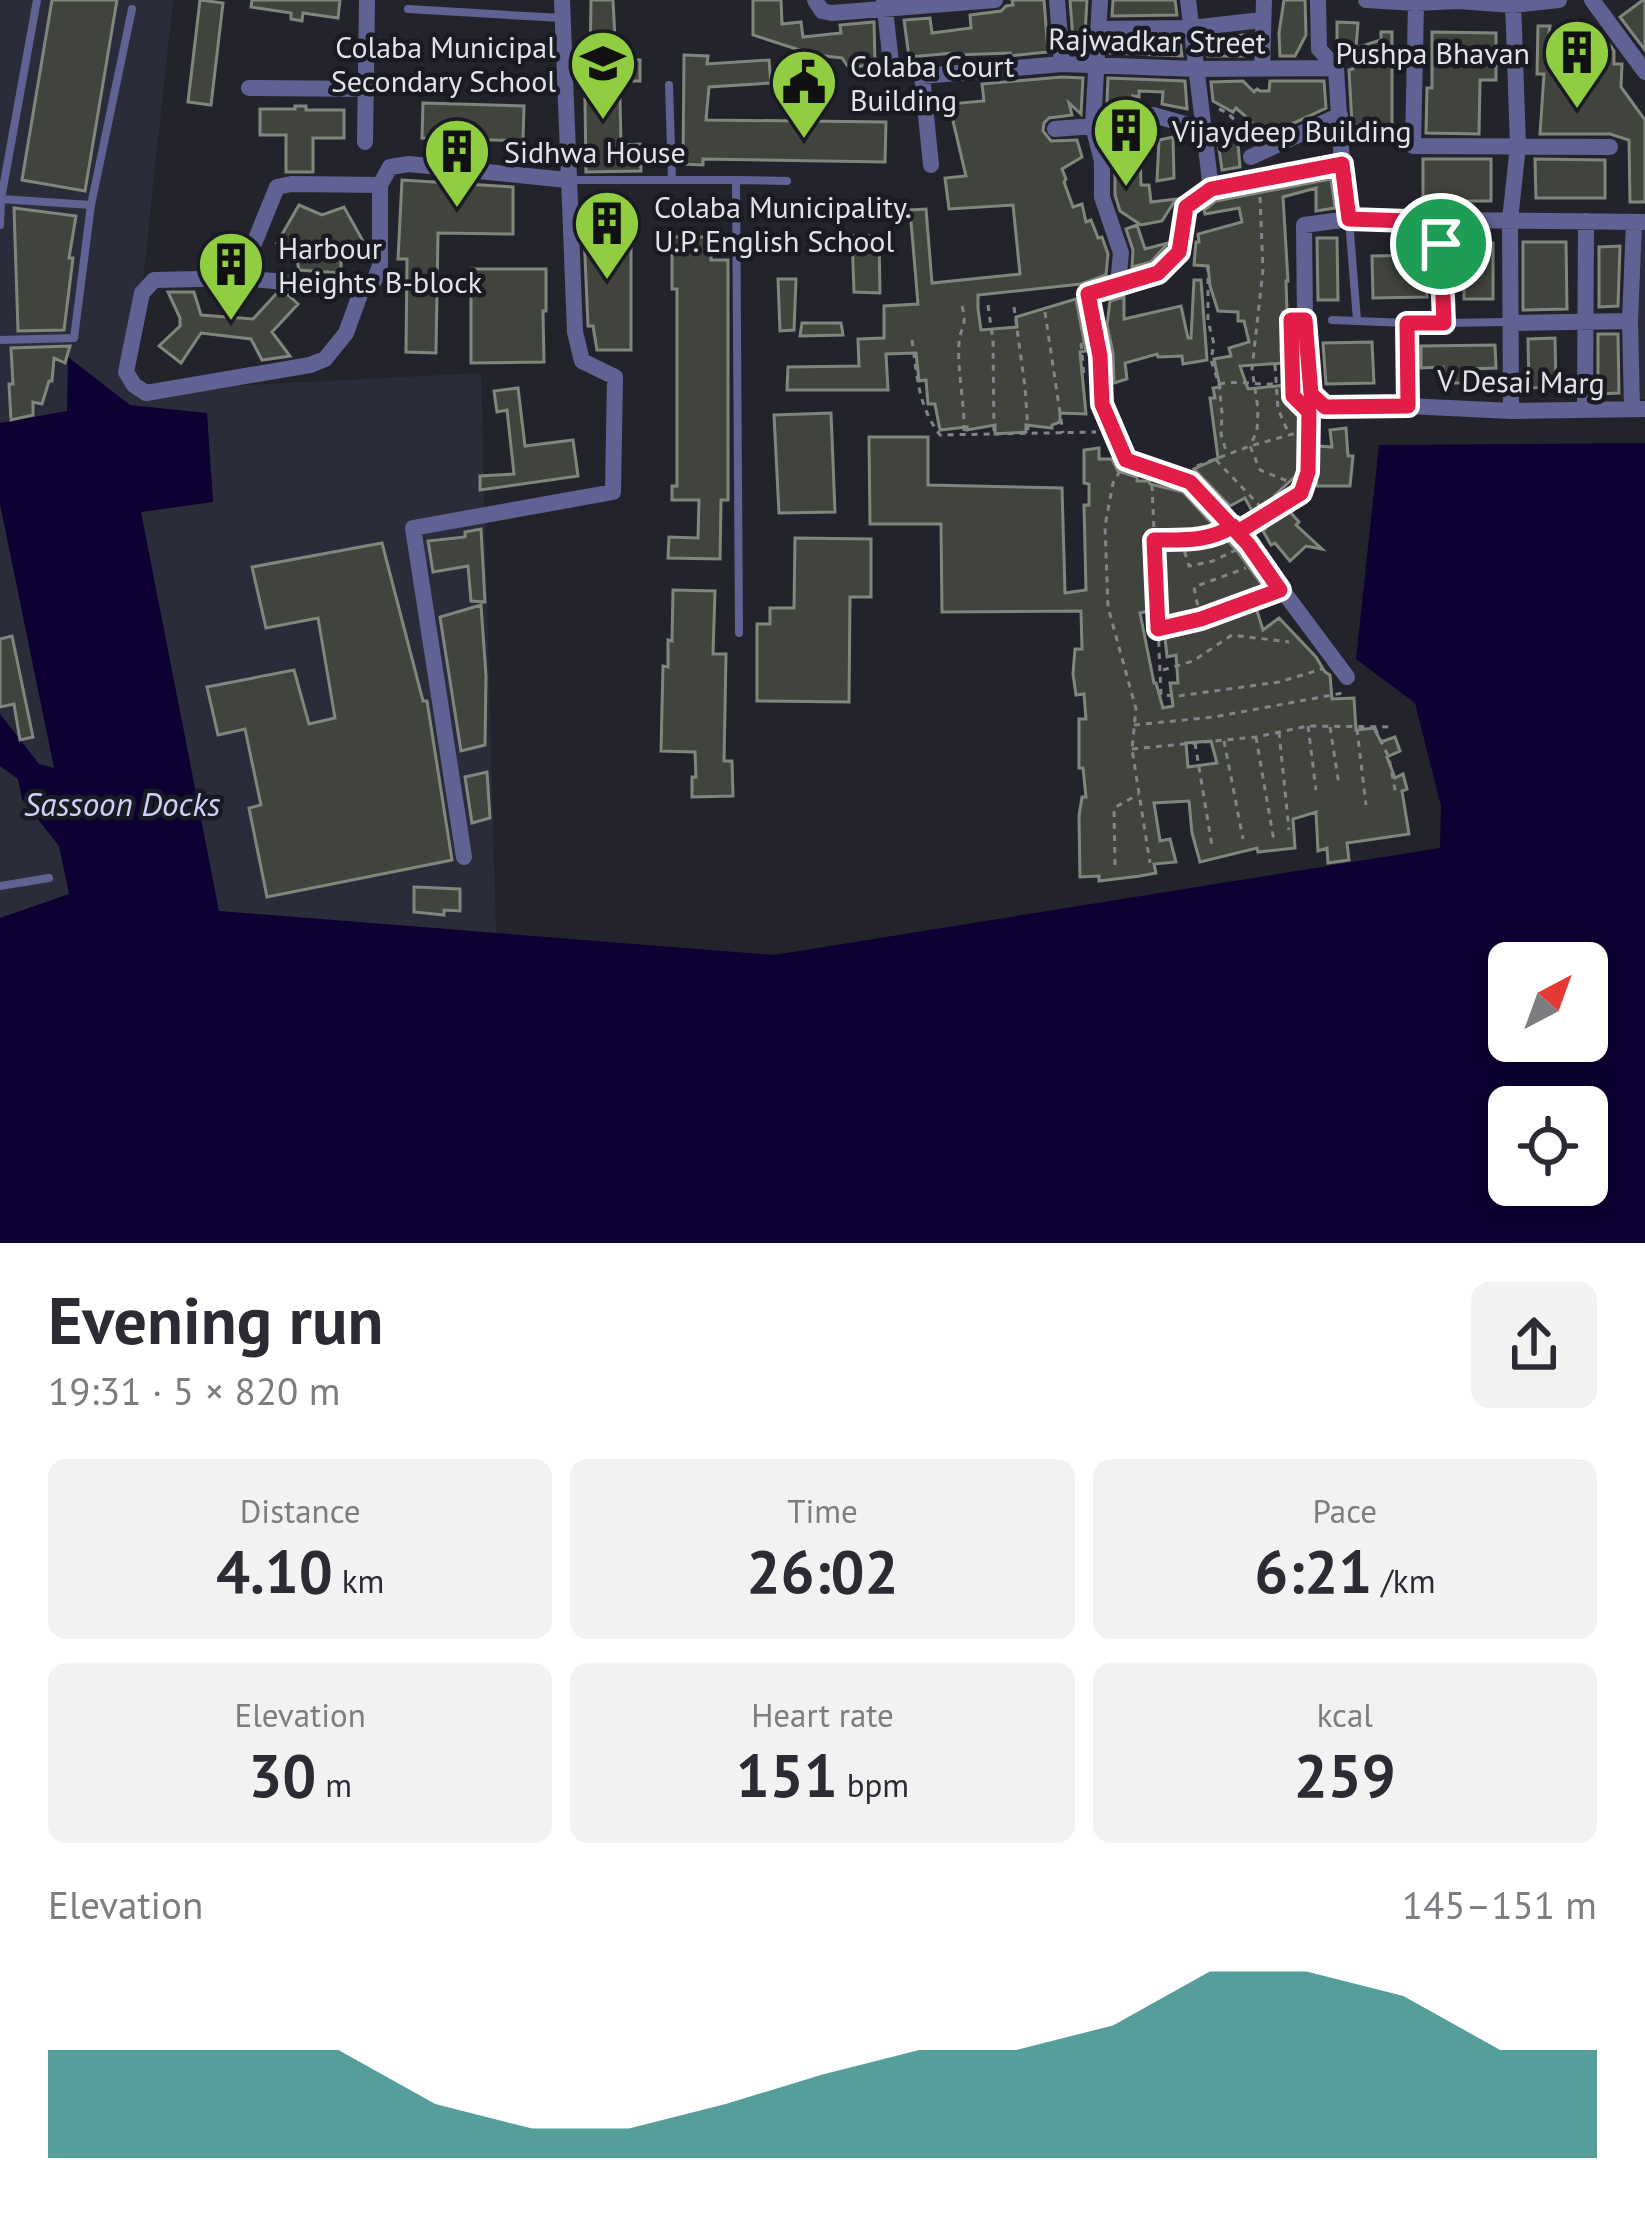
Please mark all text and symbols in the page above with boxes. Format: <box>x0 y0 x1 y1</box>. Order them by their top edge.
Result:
building icon: Pushpa Bhavan <box>1542 17 1612 111</box>
street label: Rajwadkar Street <box>1048 19 1266 61</box>
place label: Colaba Municipal Secondary School <box>331 27 556 100</box>
school or university icon: Colaba Municipal Secondary School <box>568 28 638 122</box>
place label: Pushpa Bhavan <box>1335 33 1530 72</box>
place label: Colaba Court Building <box>850 46 1015 119</box>
public building icon: Colaba Court Building <box>769 47 839 141</box>
building icon: Vijaydeep Building <box>1091 95 1161 189</box>
place label: Vijaydeep Building <box>1171 111 1412 150</box>
building icon: Sidhwa House <box>422 116 492 210</box>
place label: Sidhwa House <box>504 132 686 171</box>
place label: Colaba Municipality. U.P. English School <box>654 187 911 260</box>
building icon: Colaba Municipality. U.P. English School <box>572 188 642 282</box>
pin <box>1390 193 1492 295</box>
icon: arrive <box>1408 211 1474 277</box>
place label: Harbour Heights B-block <box>278 228 483 301</box>
building icon: Harbour Heights B-block <box>196 229 266 323</box>
street label: V Desai Marg <box>1436 360 1605 402</box>
water label: Sassoon Docks <box>24 782 220 825</box>
north arrow <box>1488 942 1608 1062</box>
map controls <box>1488 942 1608 1206</box>
button: locate <box>1488 1086 1608 1206</box>
text: Evening run <box>48 1277 383 1362</box>
button: share <box>1471 1282 1597 1408</box>
text: 19:31 · 5 × 820 m <box>48 1365 340 1416</box>
text: Distance <box>240 1489 361 1532</box>
text: Time <box>787 1489 858 1532</box>
text: Pace <box>1313 1489 1377 1532</box>
text: 4.10 <box>216 1532 333 1610</box>
text: 26:02 <box>746 1532 899 1610</box>
text: 6:21 <box>1254 1532 1372 1610</box>
text: km <box>333 1559 384 1602</box>
text: /km <box>1372 1559 1435 1602</box>
text: Elevation <box>234 1693 366 1736</box>
text: Heart rate <box>751 1693 894 1736</box>
text: kcal <box>1317 1693 1373 1736</box>
text: 30 <box>248 1736 316 1814</box>
text: 151 <box>736 1736 838 1814</box>
text: 259 <box>1294 1736 1396 1814</box>
text: m <box>316 1763 352 1806</box>
text: bpm <box>838 1763 909 1806</box>
text: Elevation <box>48 1879 203 1930</box>
text: 145–151 m <box>1402 1879 1597 1930</box>

